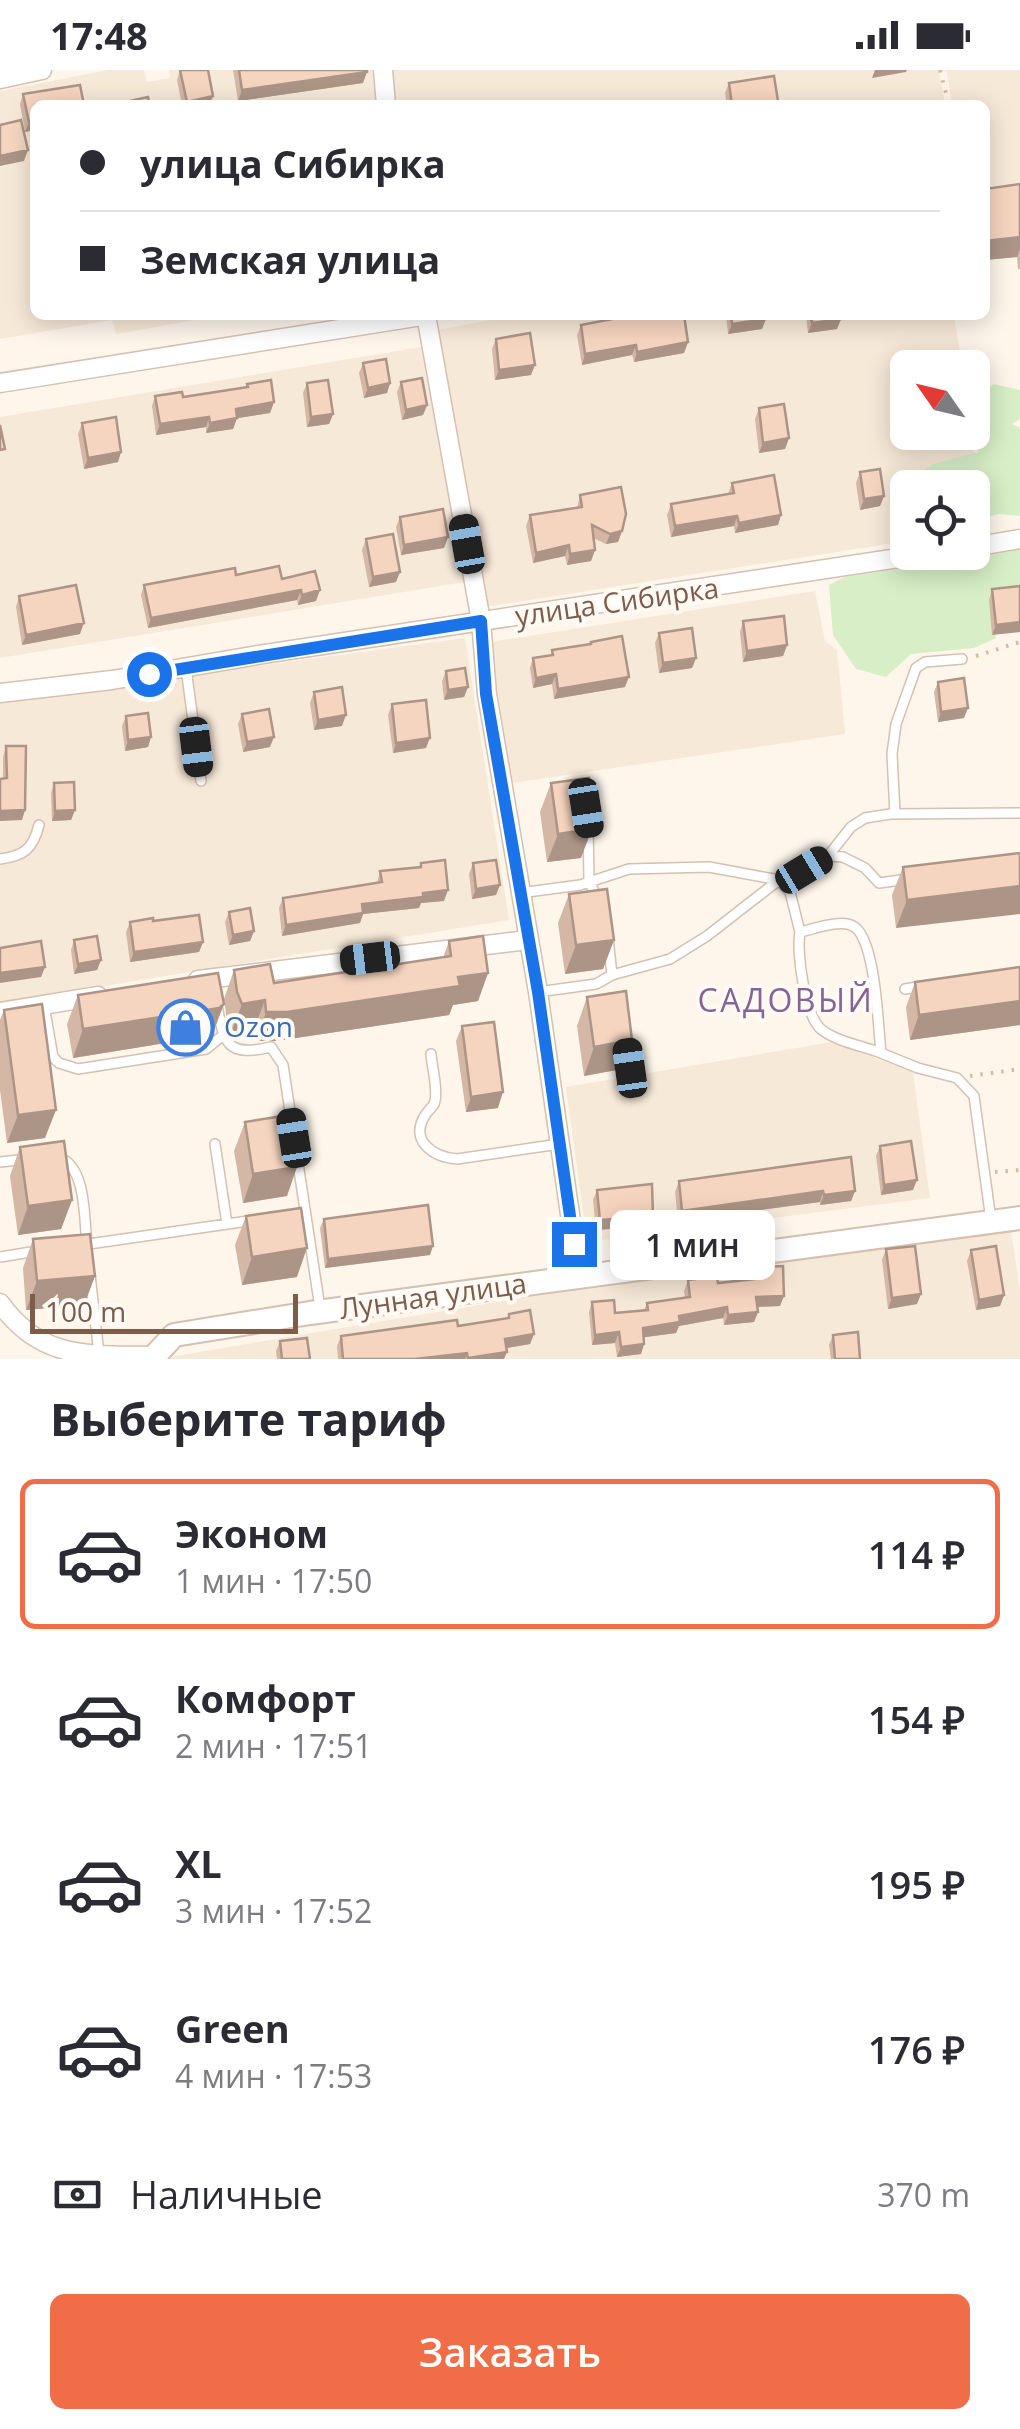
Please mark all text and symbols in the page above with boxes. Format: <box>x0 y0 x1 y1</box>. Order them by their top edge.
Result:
text: 17:48 <box>50 9 148 61</box>
text: улица Сибирка <box>140 137 446 189</box>
text: Земская улица <box>140 233 440 285</box>
north arrow <box>890 350 990 450</box>
map controls <box>890 350 990 570</box>
button: locate <box>890 470 990 570</box>
car <box>447 512 487 576</box>
street label: улица Сибирка <box>513 568 721 634</box>
route start <box>127 652 172 697</box>
car <box>177 715 215 779</box>
car <box>566 776 606 840</box>
car <box>771 842 837 898</box>
car <box>338 939 402 977</box>
district label: САДОВЫЙ <box>698 978 874 1021</box>
shop icon: Ozon <box>155 997 215 1057</box>
place label: Ozon <box>224 1007 293 1045</box>
car <box>611 1036 649 1100</box>
car <box>274 1106 314 1170</box>
callout: 1 мин <box>609 1209 774 1279</box>
route end <box>552 1222 597 1267</box>
text: 1 мин <box>645 1223 740 1266</box>
street label: Лунная улица <box>337 1263 529 1327</box>
scale bar <box>30 1289 298 1334</box>
text: 100 m <box>45 1292 126 1330</box>
text: Выберите тариф <box>50 1388 447 1449</box>
text: Эконом <box>175 1507 328 1559</box>
icon: car <box>55 1509 145 1599</box>
text: 114 ₽ <box>868 1528 965 1580</box>
text: 1 мин · 17:50 <box>175 1559 372 1602</box>
text: Комфорт <box>175 1672 356 1724</box>
icon: car <box>55 1674 145 1764</box>
text: 154 ₽ <box>868 1693 965 1745</box>
text: 2 мин · 17:51 <box>175 1724 372 1767</box>
text: XL <box>175 1837 222 1889</box>
icon: car <box>55 1839 145 1929</box>
text: 195 ₽ <box>868 1858 965 1910</box>
text: 3 мин · 17:52 <box>175 1889 372 1932</box>
text: Green <box>175 2002 290 2054</box>
icon: car <box>55 2004 145 2094</box>
text: 176 ₽ <box>868 2023 965 2075</box>
text: 4 мин · 17:53 <box>175 2054 372 2097</box>
icon: cash <box>50 2167 105 2222</box>
text: Наличные <box>130 2168 323 2220</box>
text: 370 m <box>877 2173 970 2216</box>
button: Заказать <box>50 2294 970 2409</box>

